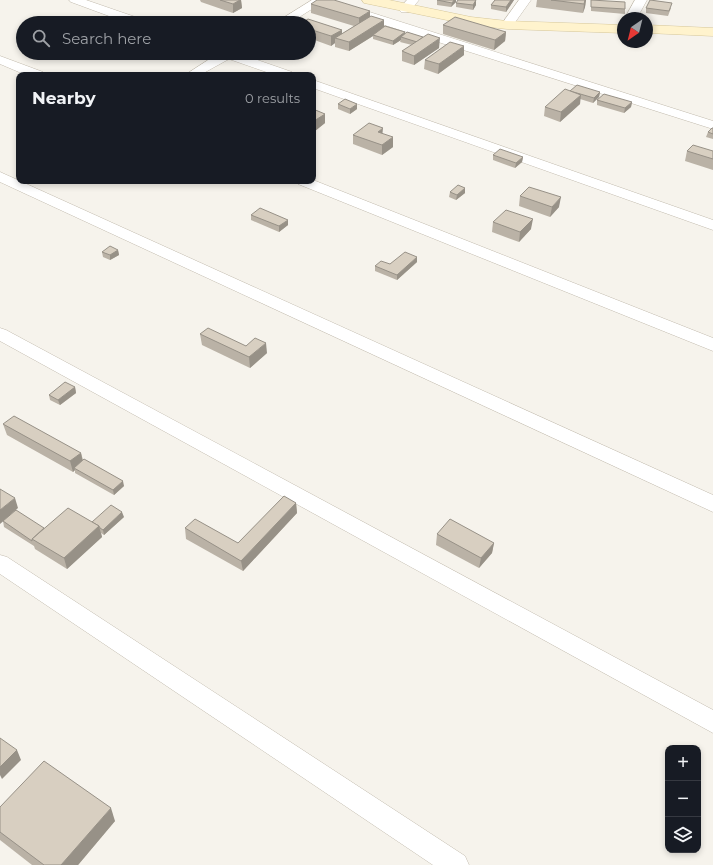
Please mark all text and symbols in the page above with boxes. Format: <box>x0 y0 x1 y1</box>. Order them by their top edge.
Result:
north arrow <box>617 12 653 48</box>
search box <box>16 16 316 60</box>
icon: search <box>30 27 52 49</box>
text: Search here <box>62 29 151 48</box>
text: Nearby <box>32 88 96 108</box>
text: 0 results <box>245 90 300 106</box>
map controls <box>665 745 701 853</box>
button: + <box>665 745 701 781</box>
button: − <box>665 781 701 817</box>
button: layers <box>665 817 701 853</box>

